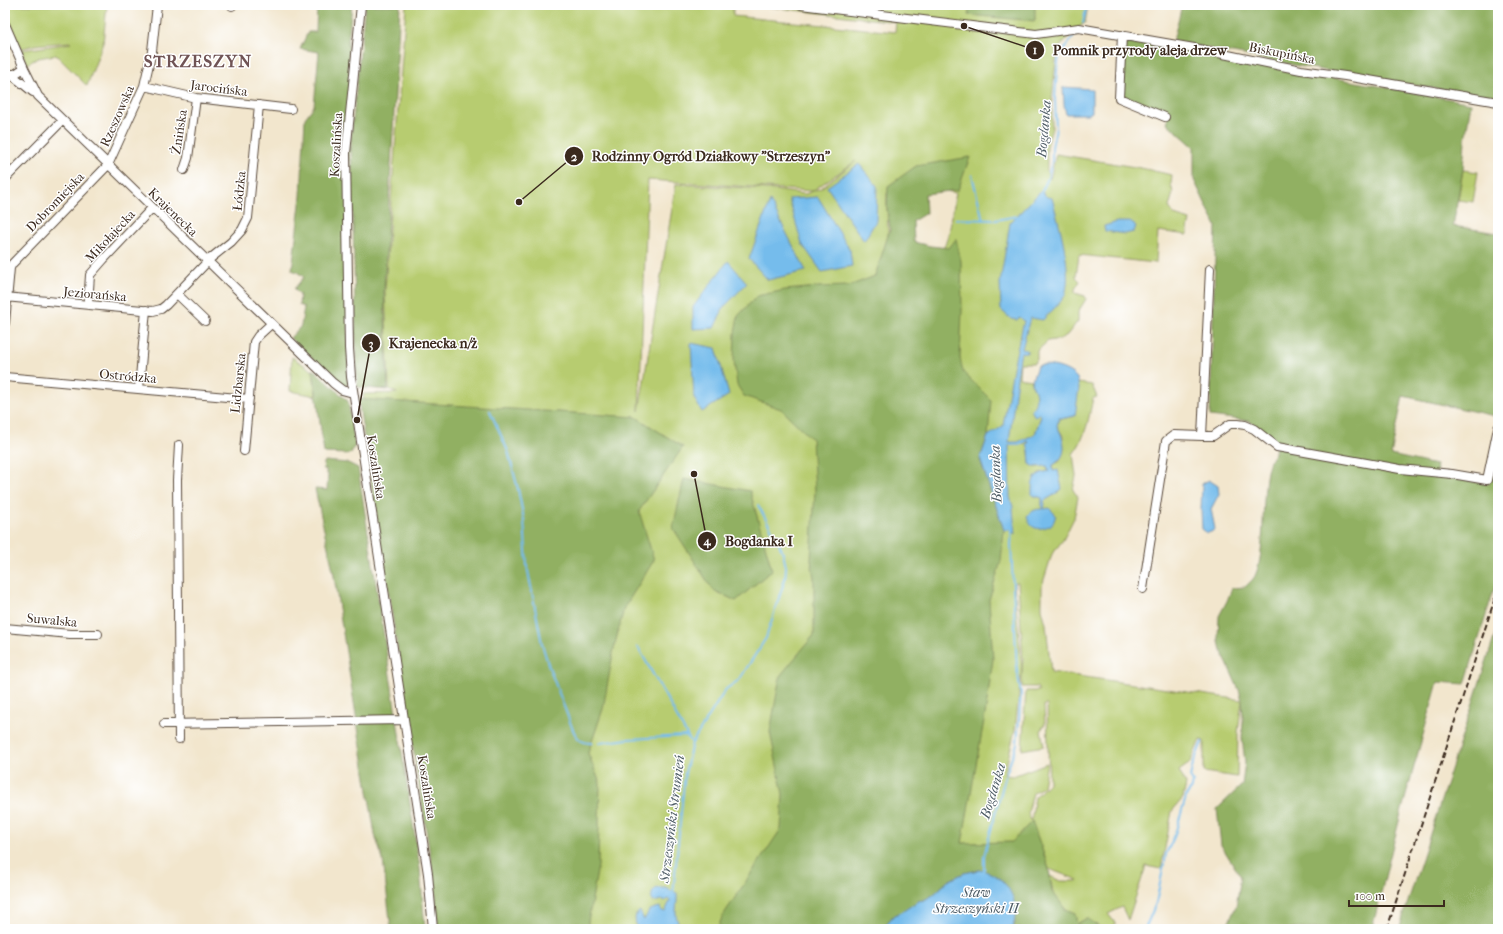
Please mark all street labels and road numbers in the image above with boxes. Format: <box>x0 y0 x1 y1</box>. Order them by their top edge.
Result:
street label: Biskupińska <box>1248 39 1317 67</box>
street label: Jarocińska <box>189 77 249 99</box>
street label: Rzeszowska <box>97 82 138 149</box>
street label: Żnińska <box>168 108 190 155</box>
street label: Koszalińska <box>327 111 345 178</box>
street label: Dobromiejska <box>23 168 88 235</box>
street label: Łódzka <box>229 169 249 212</box>
street label: Krajenecka <box>145 185 202 240</box>
street label: Mikołajecka <box>82 206 139 265</box>
street label: Jeziorańska <box>62 284 128 304</box>
street label: Lidzbarska <box>227 351 249 414</box>
street label: Ostródzka <box>99 366 158 386</box>
street label: Koszalińska <box>364 434 389 501</box>
street label: Suwalska <box>26 610 79 630</box>
street label: Koszalińska <box>415 754 440 821</box>

